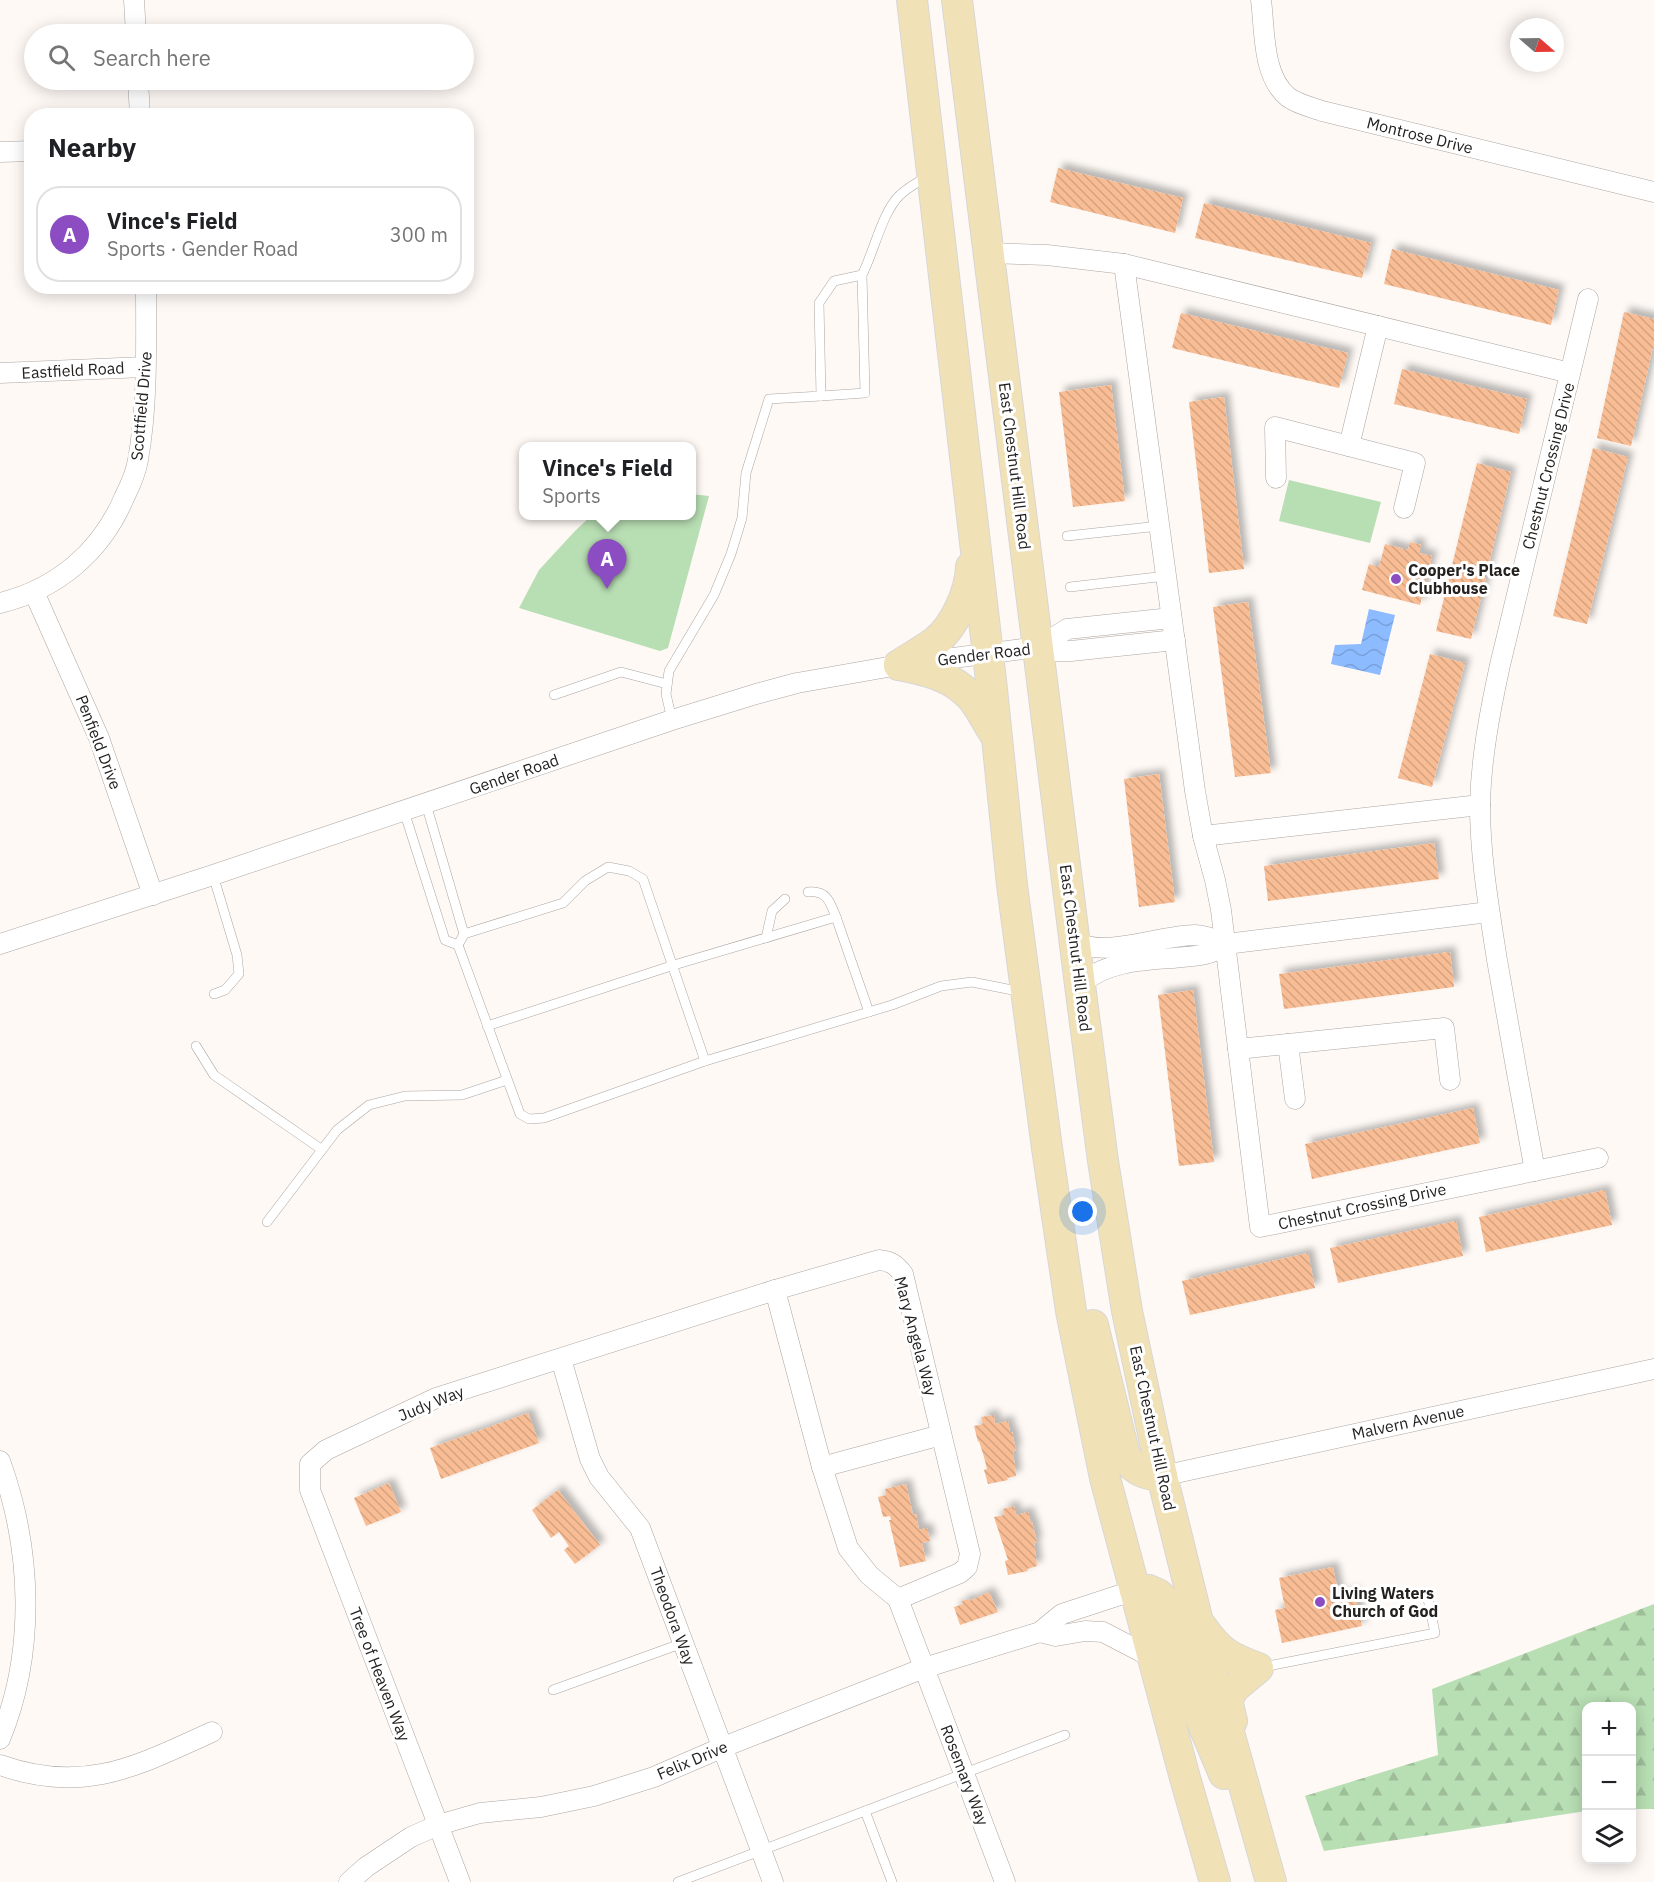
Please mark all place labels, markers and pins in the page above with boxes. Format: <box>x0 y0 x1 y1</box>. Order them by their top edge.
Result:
pin: A <box>588 540 626 589</box>
place label: Cooper's Place Clubhouse <box>1408 560 1520 598</box>
marker: Cooper's Place Clubhouse <box>1389 572 1403 586</box>
place label: Living Waters Church of God <box>1332 1583 1438 1621</box>
marker: Living Waters Church of God <box>1313 1595 1327 1609</box>

